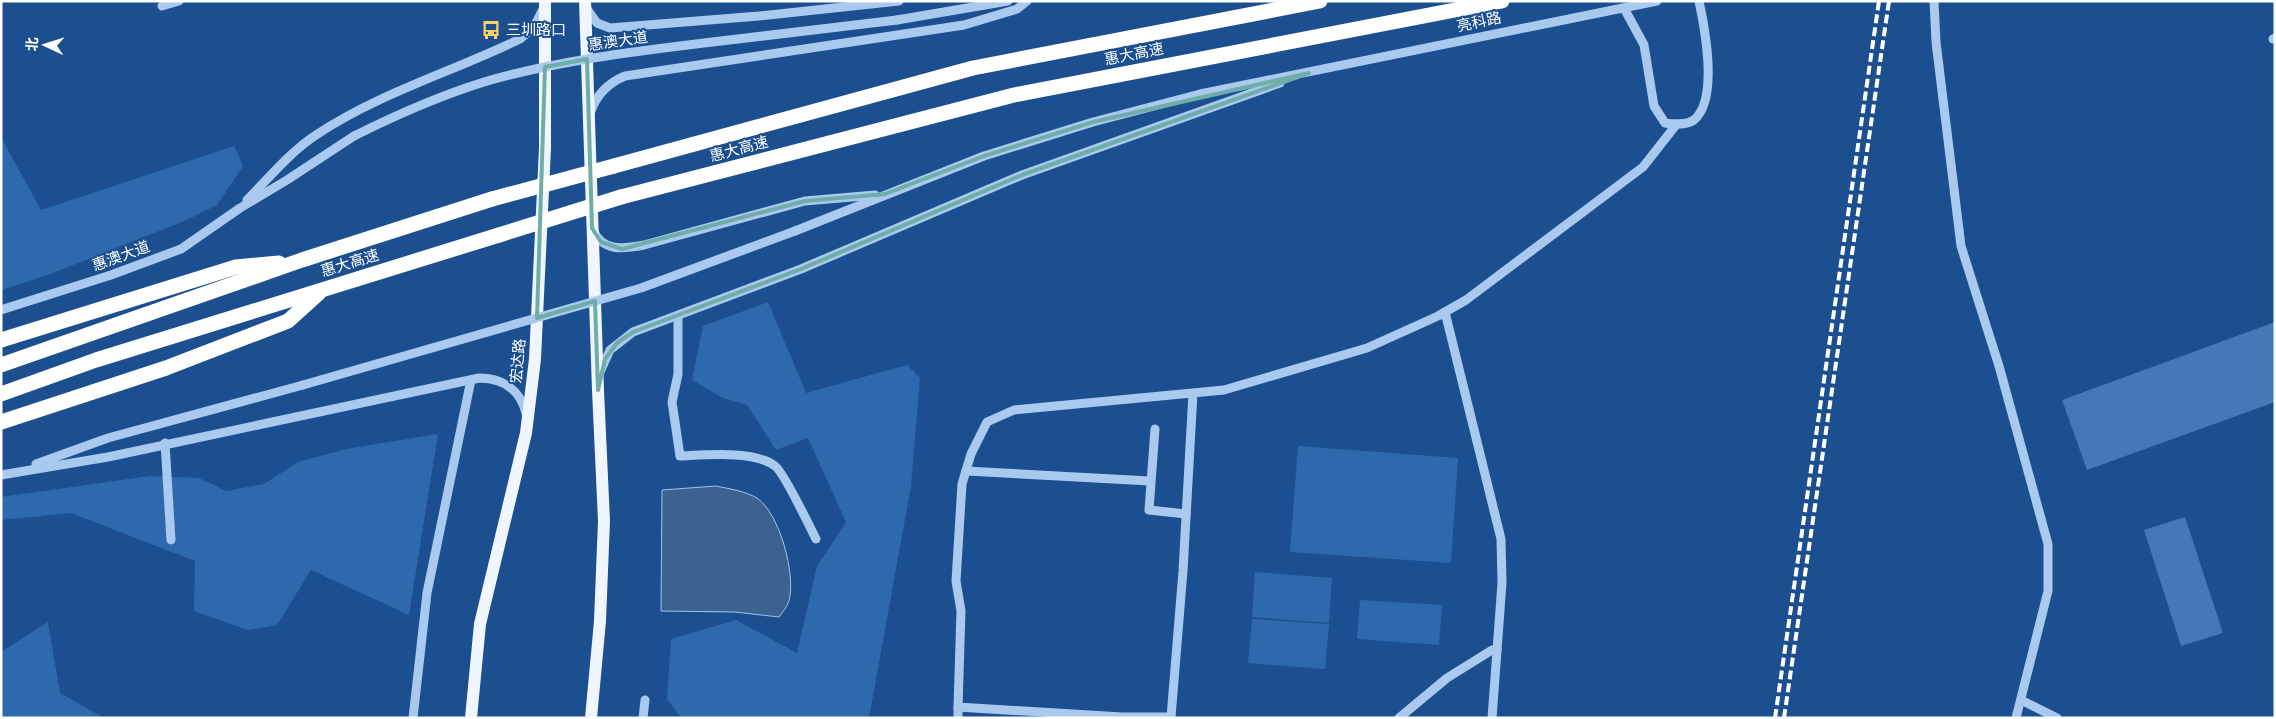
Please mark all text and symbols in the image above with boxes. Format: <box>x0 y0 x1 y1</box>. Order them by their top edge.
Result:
street label: 亮科路 <box>1455 9 1503 35</box>
bus stop icon: 三圳路口 <box>480 19 502 41</box>
north arrow <box>20 20 70 70</box>
place label: 三圳路口 <box>506 21 566 39</box>
street label: 惠澳大道 <box>587 28 649 54</box>
text: 北 <box>24 37 41 52</box>
street label: 惠大高速 <box>1103 39 1165 69</box>
street label: 惠大高速 <box>708 133 770 165</box>
street label: 惠澳大道 <box>90 237 152 275</box>
street label: 惠大高速 <box>319 246 381 280</box>
street label: 宏达路 <box>507 338 529 384</box>

